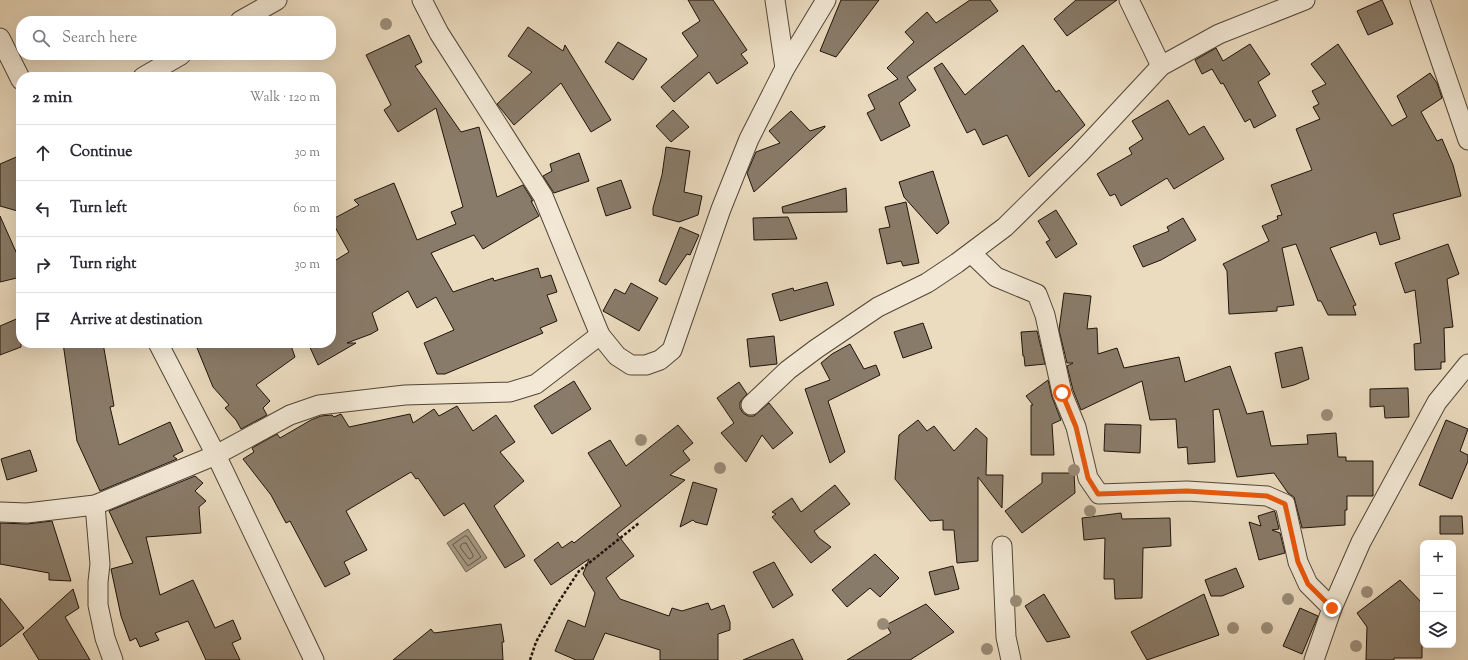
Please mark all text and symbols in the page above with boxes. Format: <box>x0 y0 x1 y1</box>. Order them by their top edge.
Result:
search box <box>16 16 336 60</box>
icon: search <box>30 27 52 49</box>
text: Search here <box>62 28 137 49</box>
text: 2 min <box>32 86 73 110</box>
text: Walk · 120 m <box>250 89 320 107</box>
icon: ahead <box>32 142 54 164</box>
text: Continue <box>70 142 132 163</box>
text: 30 m <box>294 144 320 162</box>
icon: left <box>32 198 54 220</box>
text: Turn left <box>70 198 127 219</box>
text: 60 m <box>293 200 320 218</box>
icon: right <box>32 254 54 276</box>
text: Turn right <box>70 254 136 275</box>
text: 30 m <box>294 256 320 274</box>
icon: arrive <box>32 310 54 332</box>
text: Arrive at destination <box>70 310 203 331</box>
route start <box>1053 384 1071 402</box>
map controls <box>1420 540 1456 648</box>
button: + <box>1420 540 1456 576</box>
button: − <box>1420 576 1456 612</box>
route end <box>1323 599 1341 617</box>
button: layers <box>1420 612 1456 648</box>

